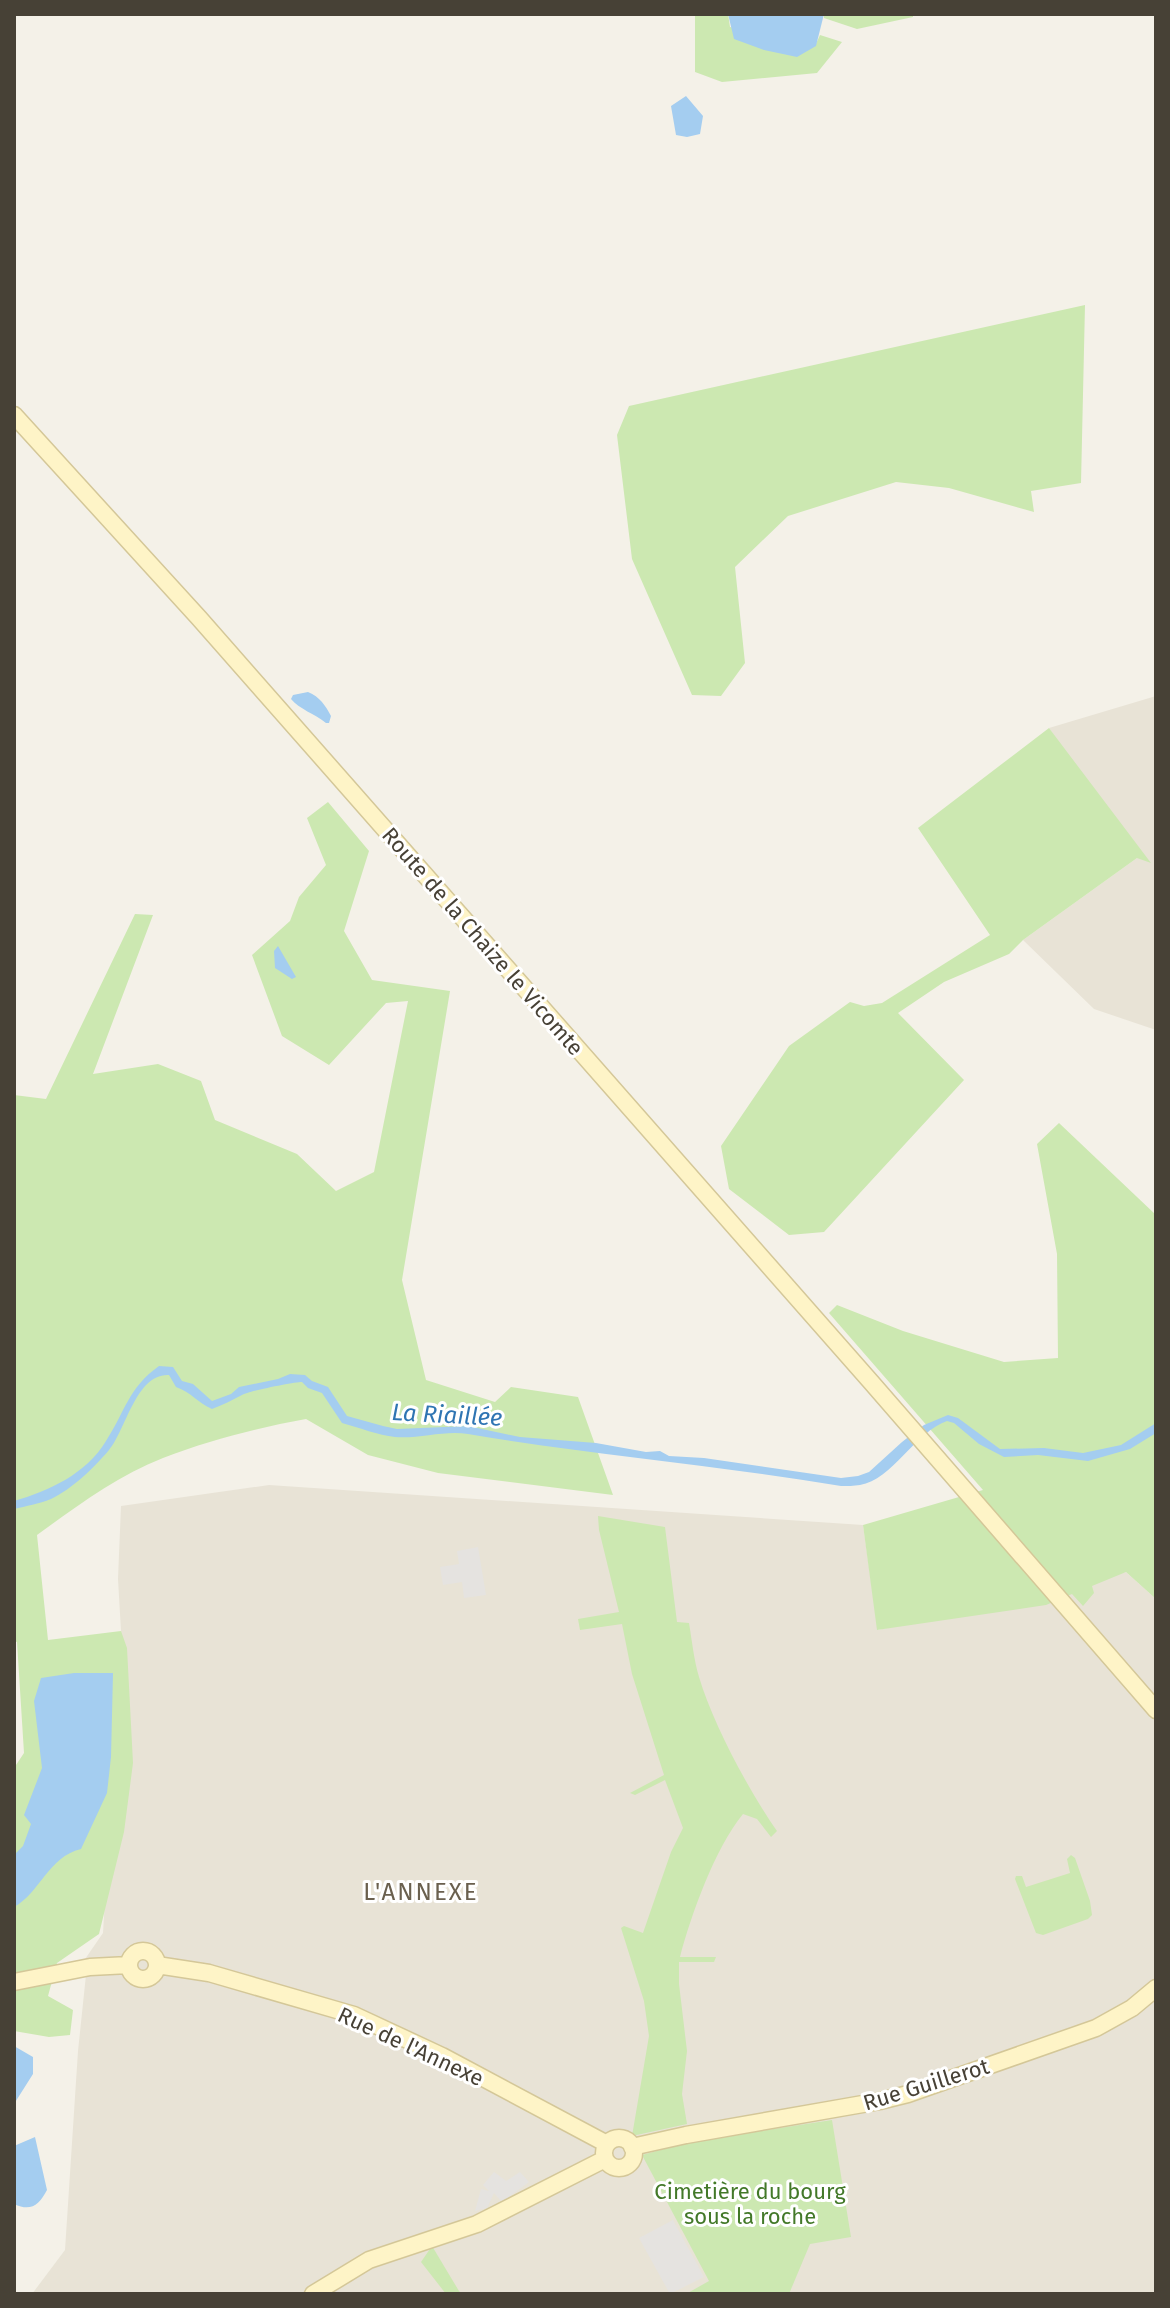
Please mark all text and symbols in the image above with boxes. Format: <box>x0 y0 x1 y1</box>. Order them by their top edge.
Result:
street label: Route de la Chaize le Vicomte <box>376 822 589 1061</box>
water label: La Riaillée <box>391 1398 503 1432</box>
district label: L'ANNEXE <box>363 1878 479 1906</box>
street label: Rue de l'Annexe <box>334 2001 488 2092</box>
street label: Rue Guillerot <box>860 2053 992 2116</box>
park label: Cimetière du bourg sous la roche <box>654 2178 846 2230</box>

